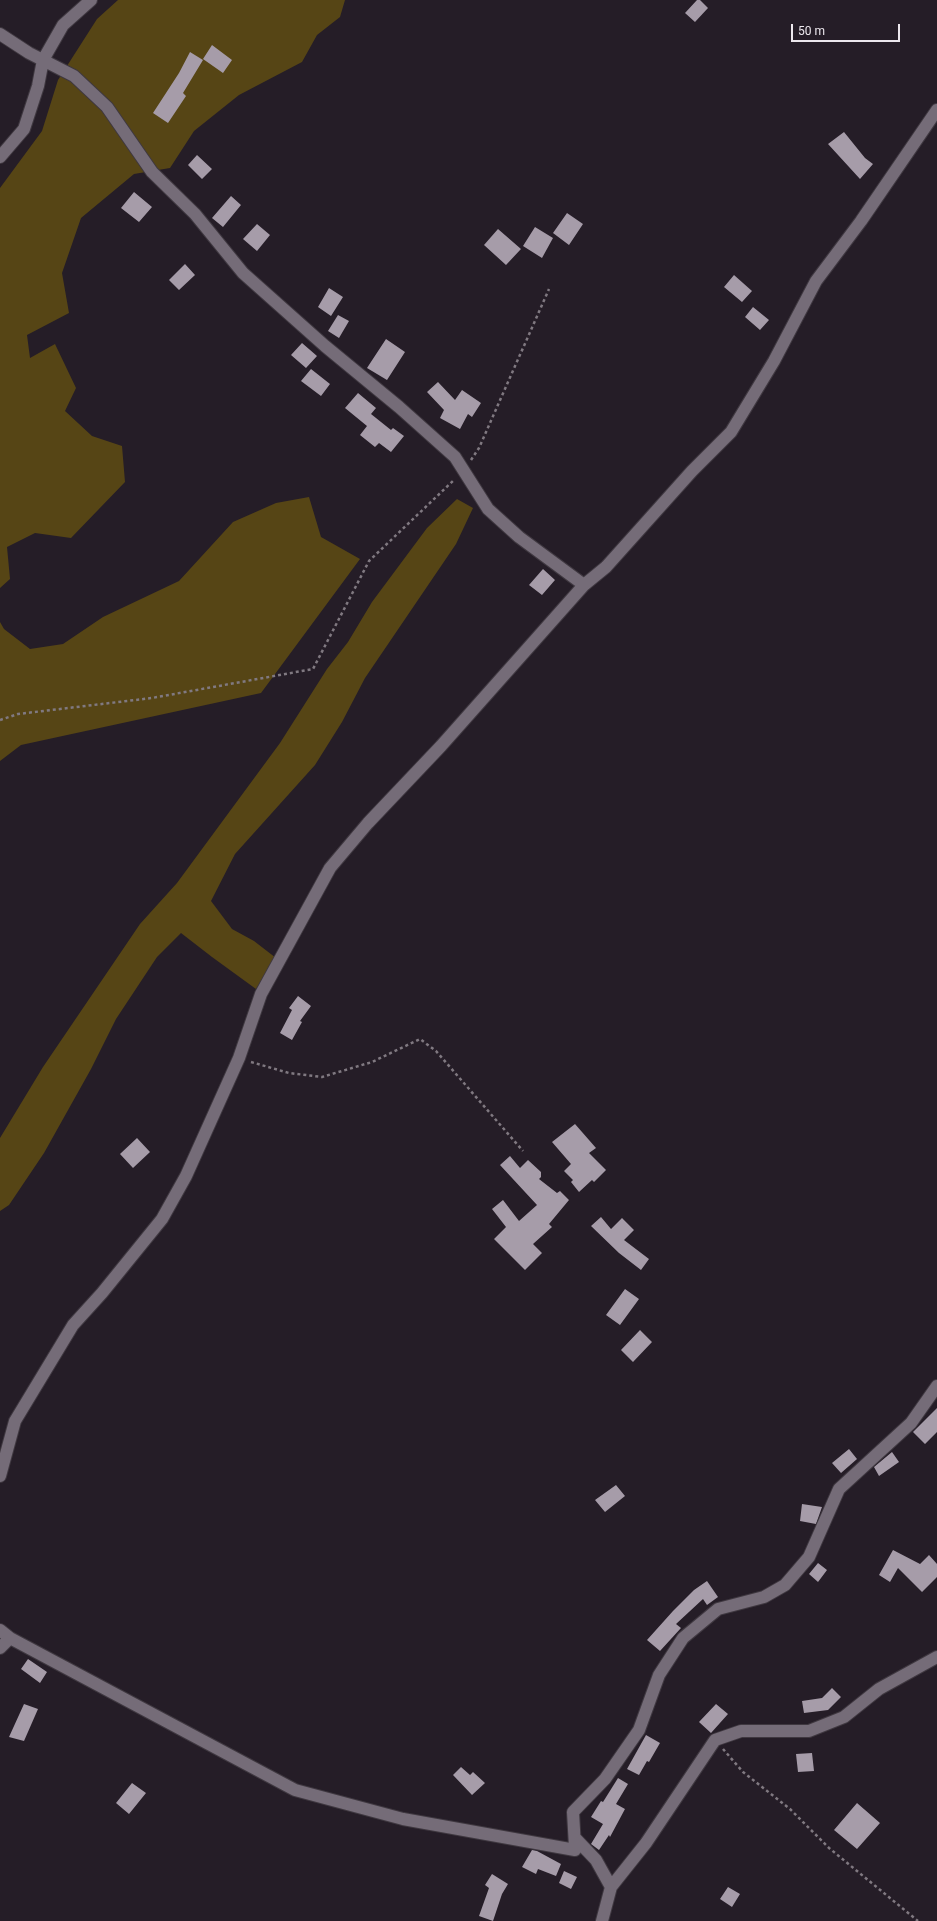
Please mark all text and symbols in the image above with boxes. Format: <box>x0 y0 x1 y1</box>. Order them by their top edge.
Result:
scale bar <box>793 16 902 42</box>
text: 50 m <box>798 24 825 38</box>

